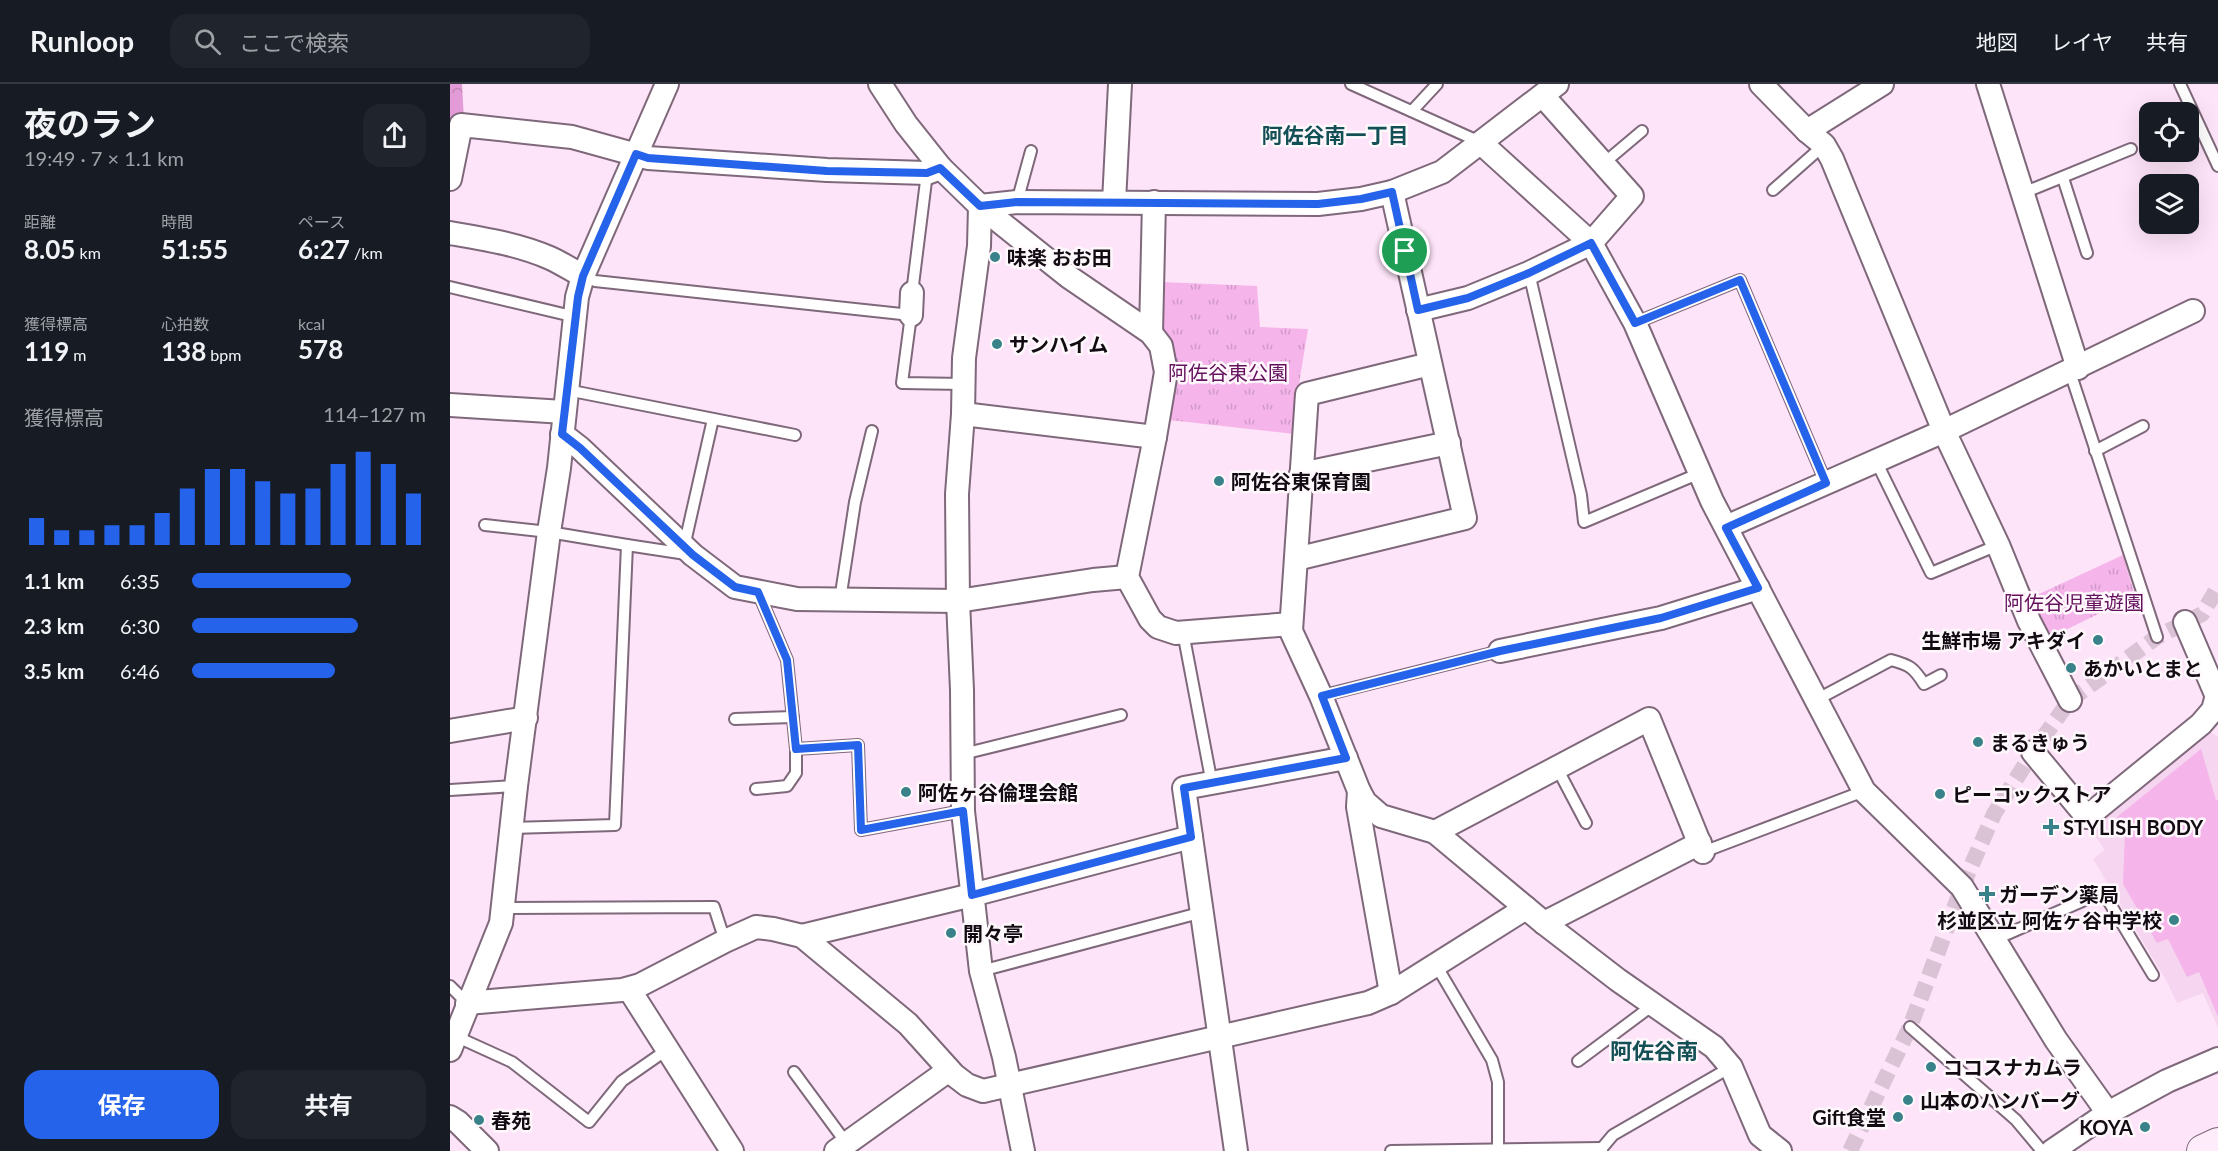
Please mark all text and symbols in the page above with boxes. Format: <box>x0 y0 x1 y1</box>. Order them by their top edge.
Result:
search box <box>170 14 590 68</box>
text: Runloop <box>30 24 134 58</box>
icon: search <box>191 25 224 58</box>
text: ここで検索 <box>239 29 349 56</box>
text: 地図 <box>1976 29 2018 54</box>
text: レイヤ <box>2051 29 2113 54</box>
text: 共有 <box>2146 29 2188 54</box>
map controls <box>2139 102 2199 234</box>
button: locate <box>2139 102 2199 162</box>
text: 夜のラン <box>24 103 156 143</box>
button: share <box>363 104 426 167</box>
district label: 阿佐谷南一丁目 <box>1262 122 1409 147</box>
text: 19:49 · 7 × 1.1 km <box>24 146 184 170</box>
button: layers <box>2139 174 2199 234</box>
text: 距離 <box>24 212 56 231</box>
text: 時間 <box>161 212 193 231</box>
text: ペース <box>298 212 345 231</box>
pin <box>1379 225 1430 276</box>
text: 8.05 <box>24 233 75 265</box>
text: 51:55 <box>161 233 228 265</box>
text: 6:27 <box>298 233 350 265</box>
icon: arrive <box>1388 234 1421 267</box>
text: km <box>75 243 101 262</box>
text: /km <box>350 243 383 262</box>
place label: 味楽 おお田 <box>1007 245 1112 269</box>
marker: 味楽 おお田 <box>988 250 1002 264</box>
text: 獲得標高 <box>24 314 88 333</box>
text: 心拍数 <box>161 314 209 333</box>
text: kcal <box>298 314 325 333</box>
place label: サンハイム <box>1009 332 1108 356</box>
text: 578 <box>298 333 343 365</box>
text: 119 <box>24 335 69 367</box>
text: 138 <box>161 335 206 367</box>
marker: サンハイム <box>990 337 1004 351</box>
text: m <box>69 345 87 364</box>
text: bpm <box>206 345 241 364</box>
park label: 阿佐谷東公園 <box>1168 360 1288 384</box>
text: 114–127 m <box>323 402 426 426</box>
text: 獲得標高 <box>24 405 104 429</box>
place label: 阿佐谷東保育園 <box>1231 469 1371 493</box>
marker: 阿佐谷東保育園 <box>1212 474 1226 488</box>
text: 1.1 km <box>24 569 84 593</box>
text: 6:35 <box>120 569 160 593</box>
park label: 阿佐谷児童遊園 <box>2004 590 2144 614</box>
text: 2.3 km <box>24 614 84 638</box>
text: 6:30 <box>120 614 160 638</box>
place label: 生鮮市場 アキダイ <box>1921 628 2086 652</box>
marker: 生鮮市場 アキダイ <box>2091 633 2105 647</box>
place label: あかいとまと <box>2083 656 2203 680</box>
text: 3.5 km <box>24 659 84 683</box>
text: 6:46 <box>120 659 160 683</box>
marker: あかいとまと <box>2064 661 2078 675</box>
place label: まるきゅう <box>1990 730 2090 754</box>
marker: まるきゅう <box>1971 735 1985 749</box>
place label: 阿佐ヶ谷倫理会館 <box>918 780 1078 804</box>
place label: ピーコックストア <box>1952 782 2111 806</box>
marker: 阿佐ヶ谷倫理会館 <box>899 785 913 799</box>
marker: ピーコックストア <box>1933 787 1947 801</box>
place label: STYLISH BODY <box>2063 815 2204 839</box>
marker: STYLISH BODY <box>2044 820 2058 834</box>
place label: ガーデン薬局 <box>1999 882 2119 906</box>
marker: ガーデン薬局 <box>1980 887 1994 901</box>
place label: 杉並区立 阿佐ヶ谷中学校 <box>1937 908 2162 932</box>
marker: 杉並区立 阿佐ヶ谷中学校 <box>2167 913 2181 927</box>
place label: 開々亭 <box>963 921 1023 945</box>
marker: 開々亭 <box>944 926 958 940</box>
district label: 阿佐谷南 <box>1610 1037 1698 1064</box>
place label: ココスナカムラ <box>1943 1055 2082 1079</box>
marker: ココスナカムラ <box>1924 1060 1938 1074</box>
button: 保存 <box>24 1070 219 1139</box>
button: 共有 <box>231 1070 426 1139</box>
place label: 山本のハンバーグ <box>1920 1088 2080 1112</box>
marker: 山本のハンバーグ <box>1901 1093 1915 1107</box>
place label: Gift食堂 <box>1812 1105 1886 1129</box>
place label: 春苑 <box>491 1108 531 1132</box>
marker: Gift食堂 <box>1891 1110 1905 1124</box>
marker: 春苑 <box>472 1113 486 1127</box>
place label: KOYA <box>2079 1115 2133 1139</box>
marker: KOYA <box>2138 1120 2152 1134</box>

